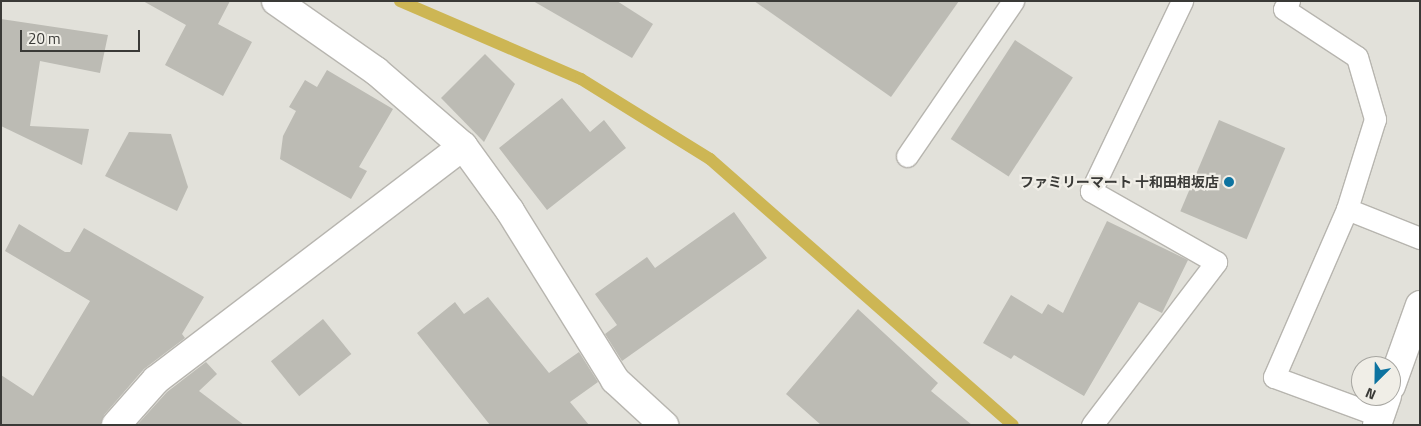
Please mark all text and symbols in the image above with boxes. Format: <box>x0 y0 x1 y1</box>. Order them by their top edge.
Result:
scale bar <box>22 20 142 52</box>
text: 20 m <box>28 27 61 50</box>
place label: ファミリーマート 十和田相坂店 <box>1020 174 1219 190</box>
marker: ファミリーマート 十和田相坂店 <box>1223 176 1235 188</box>
north arrow <box>1351 356 1401 406</box>
text: N <box>1362 383 1379 406</box>

